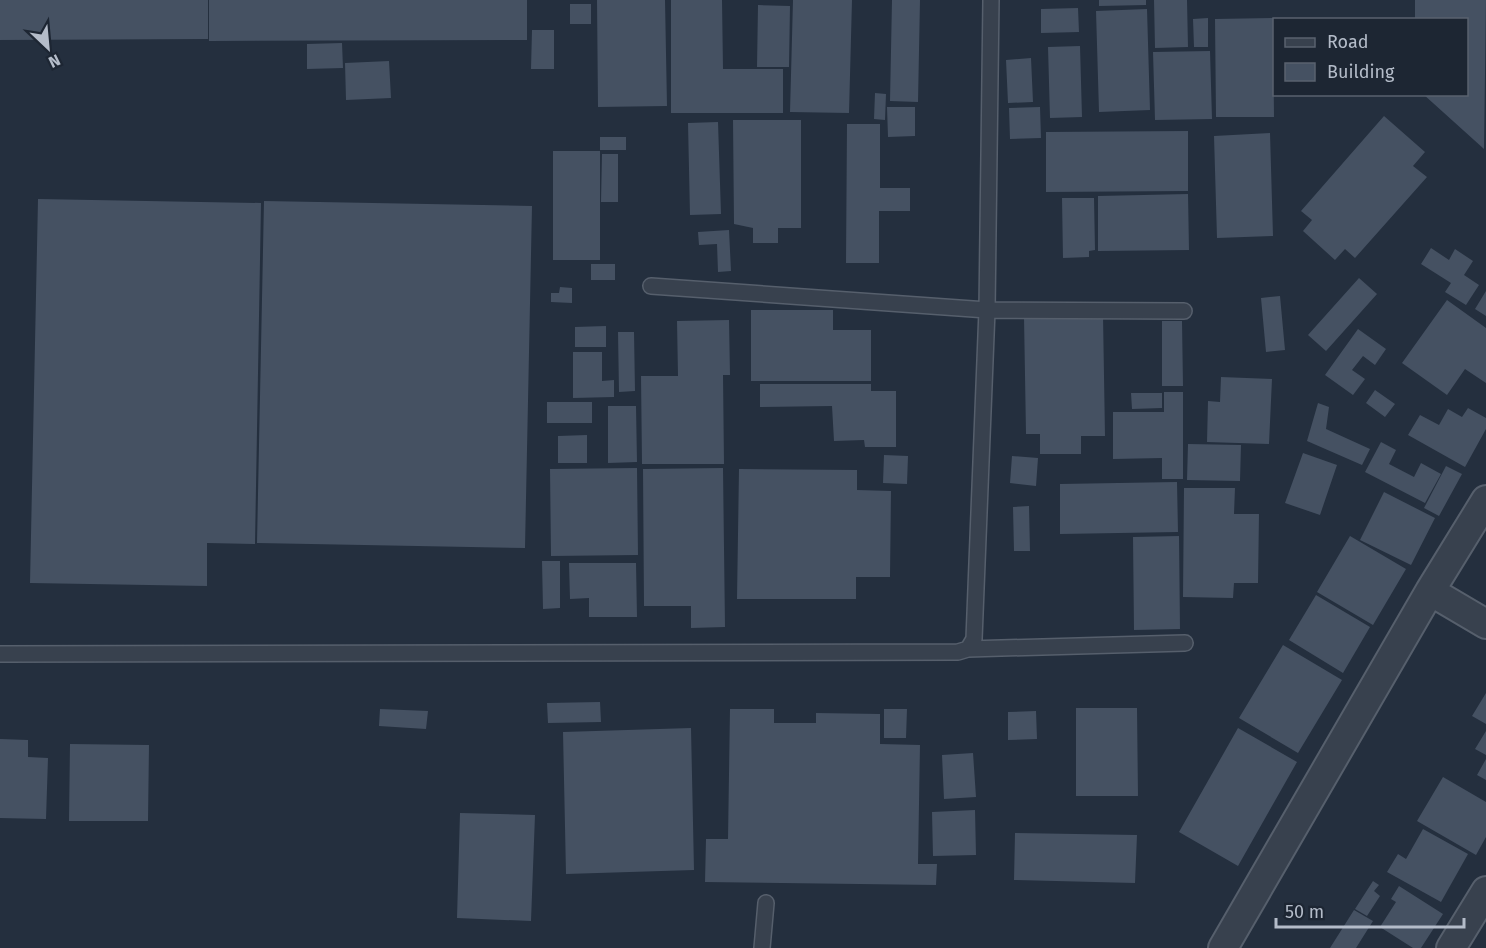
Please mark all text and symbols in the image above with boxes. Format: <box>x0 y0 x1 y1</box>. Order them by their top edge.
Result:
north arrow <box>18 18 78 78</box>
legend <box>1273 18 1468 96</box>
text: Road <box>1327 31 1369 53</box>
text: N <box>45 50 63 72</box>
text: Building <box>1327 61 1395 83</box>
scale bar <box>1276 891 1464 929</box>
text: 50 m <box>1285 901 1324 923</box>

